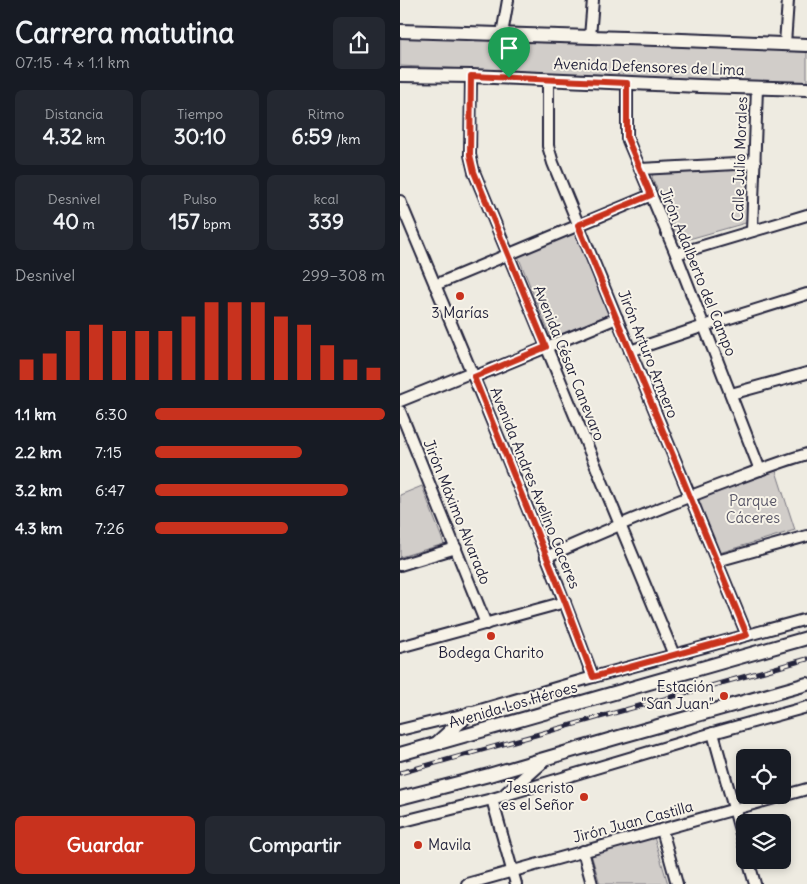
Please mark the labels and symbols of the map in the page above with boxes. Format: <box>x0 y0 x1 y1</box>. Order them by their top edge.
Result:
pin <box>488 27 530 78</box>
street label: Avenida Defensores de Lima <box>553 54 745 79</box>
street label: Calle Julio Morales <box>728 96 751 222</box>
street label: Jirón Adalberto del Campo <box>656 185 741 359</box>
street label: Avenida César Canevaro <box>530 282 609 443</box>
street label: Jirón Arturo Armero <box>614 287 683 421</box>
marker: 3 Marías <box>454 290 466 302</box>
place label: 3 Marías <box>431 303 489 322</box>
street label: Avenida Andres Avelino Caceres <box>486 384 585 592</box>
street label: Jirón Máximo Alvarado <box>420 436 495 587</box>
park label: Parque Cáceres <box>726 491 780 527</box>
marker: Bodega Charito <box>485 630 497 642</box>
place label: Bodega Charito <box>438 643 544 662</box>
street label: Avenida Los Héroes <box>446 677 579 732</box>
place label: Estación "San Juan" <box>641 677 714 713</box>
marker: Estación "San Juan" <box>718 690 730 702</box>
place label: Jesucristo es el Señor <box>501 778 574 814</box>
marker: Jesucristo es el Señor <box>578 791 590 803</box>
street label: Jirón Juan Castilla <box>571 796 696 847</box>
place label: Mavila <box>428 835 472 854</box>
marker: Mavila <box>412 839 424 851</box>

